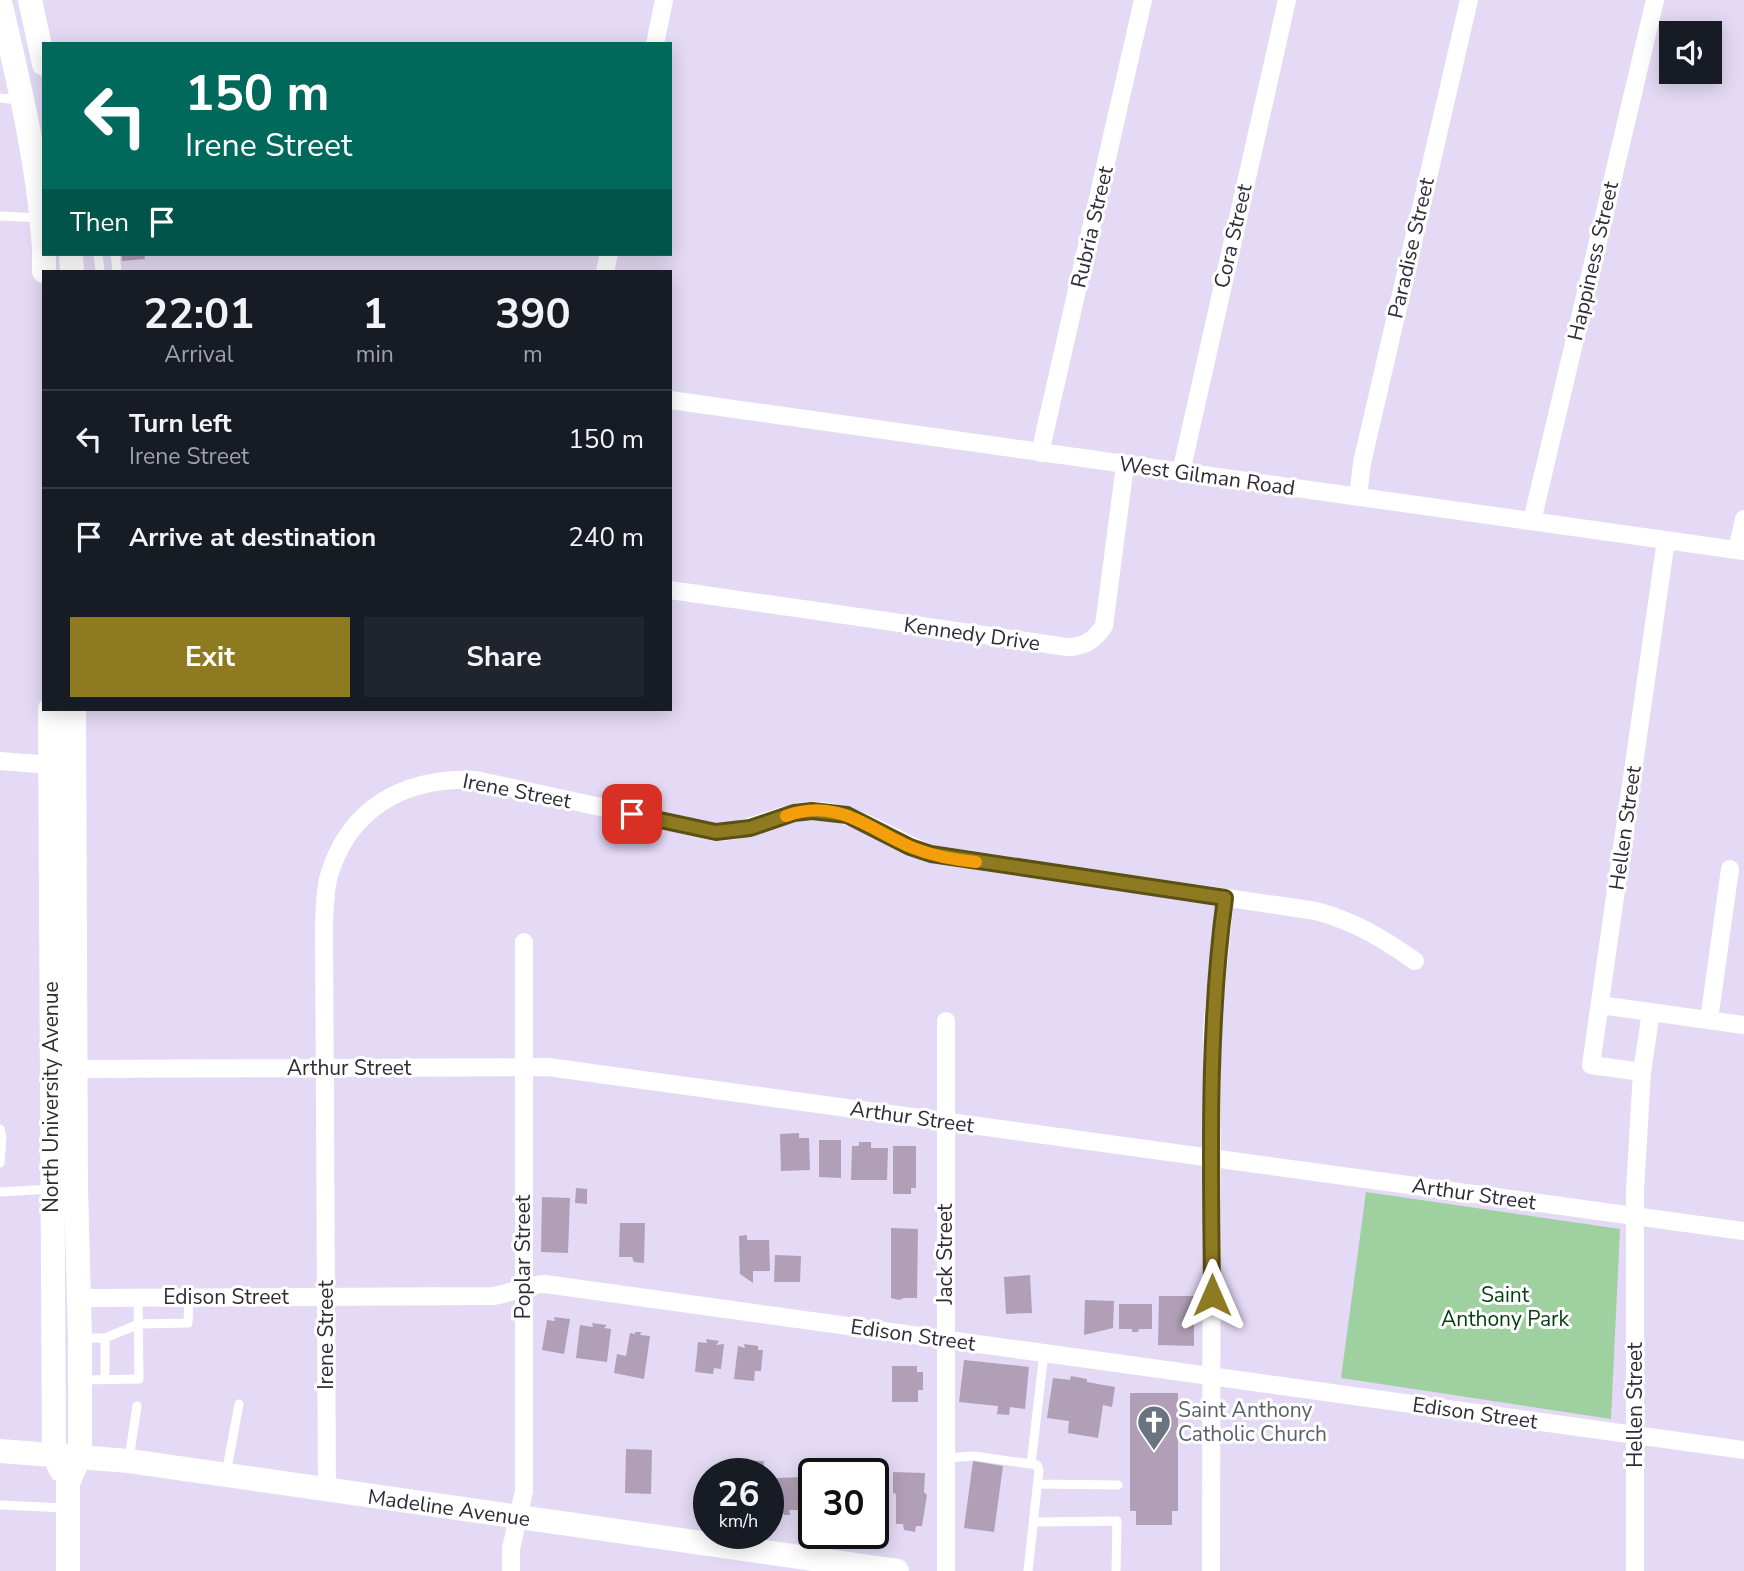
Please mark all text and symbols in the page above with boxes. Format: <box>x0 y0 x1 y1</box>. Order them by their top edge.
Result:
map controls <box>1659 21 1722 84</box>
button: sound <box>1659 21 1722 84</box>
text: 150 m <box>185 60 329 127</box>
icon: left <box>70 70 161 161</box>
text: Irene Street <box>185 124 352 167</box>
street label: Rubria Street <box>1064 163 1120 291</box>
street label: Paradise Street <box>1381 174 1441 321</box>
street label: Happiness Street <box>1561 178 1625 343</box>
street label: Cora Street <box>1207 180 1259 291</box>
icon: arrive <box>143 203 181 241</box>
text: Then <box>70 205 129 240</box>
text: 22:01 <box>143 286 254 343</box>
text: 1 <box>362 286 387 343</box>
text: 390 <box>495 286 571 343</box>
text: Arrival <box>164 339 233 370</box>
text: min <box>356 339 394 370</box>
text: m <box>523 339 543 370</box>
text: Turn left <box>129 406 232 441</box>
icon: left <box>70 420 108 458</box>
text: 150 m <box>568 422 644 457</box>
text: Irene Street <box>129 441 249 472</box>
street label: West Gilman Road <box>1117 450 1297 502</box>
icon: arrive <box>70 518 108 556</box>
text: Arrive at destination <box>129 520 376 555</box>
text: 240 m <box>568 520 644 555</box>
street label: Kennedy Drive <box>902 611 1042 657</box>
button: Exit <box>70 617 350 697</box>
button: Share <box>364 617 644 697</box>
street label: Hellen Street <box>1602 763 1648 892</box>
street label: Irene Street <box>460 767 574 815</box>
pin <box>602 784 662 844</box>
icon: arrive <box>613 795 651 833</box>
street label: North University Avenue <box>37 981 65 1213</box>
street label: Arthur Street <box>287 1054 412 1082</box>
street label: Arthur Street <box>848 1094 976 1140</box>
street label: Arthur Street <box>1410 1171 1538 1217</box>
street label: Poplar Street <box>509 1194 537 1319</box>
street label: Jack Street <box>931 1203 959 1305</box>
position arrow <box>1175 1258 1249 1332</box>
street label: Irene Street <box>312 1279 340 1390</box>
park label: Saint Anthony Park <box>1441 1281 1570 1333</box>
street label: Edison Street <box>163 1283 289 1311</box>
street label: Edison Street <box>849 1312 978 1358</box>
street label: Hellen Street <box>1621 1342 1649 1468</box>
street label: Edison Street <box>1411 1390 1540 1436</box>
place label: Saint Anthony Catholic Church <box>1178 1396 1327 1448</box>
church icon: Saint Anthony Catholic Church <box>1135 1403 1173 1452</box>
speed limit sign: 30 <box>798 1458 889 1549</box>
text: 26 <box>717 1471 760 1518</box>
street label: Madeline Avenue <box>366 1483 532 1533</box>
text: km/h <box>719 1509 758 1533</box>

